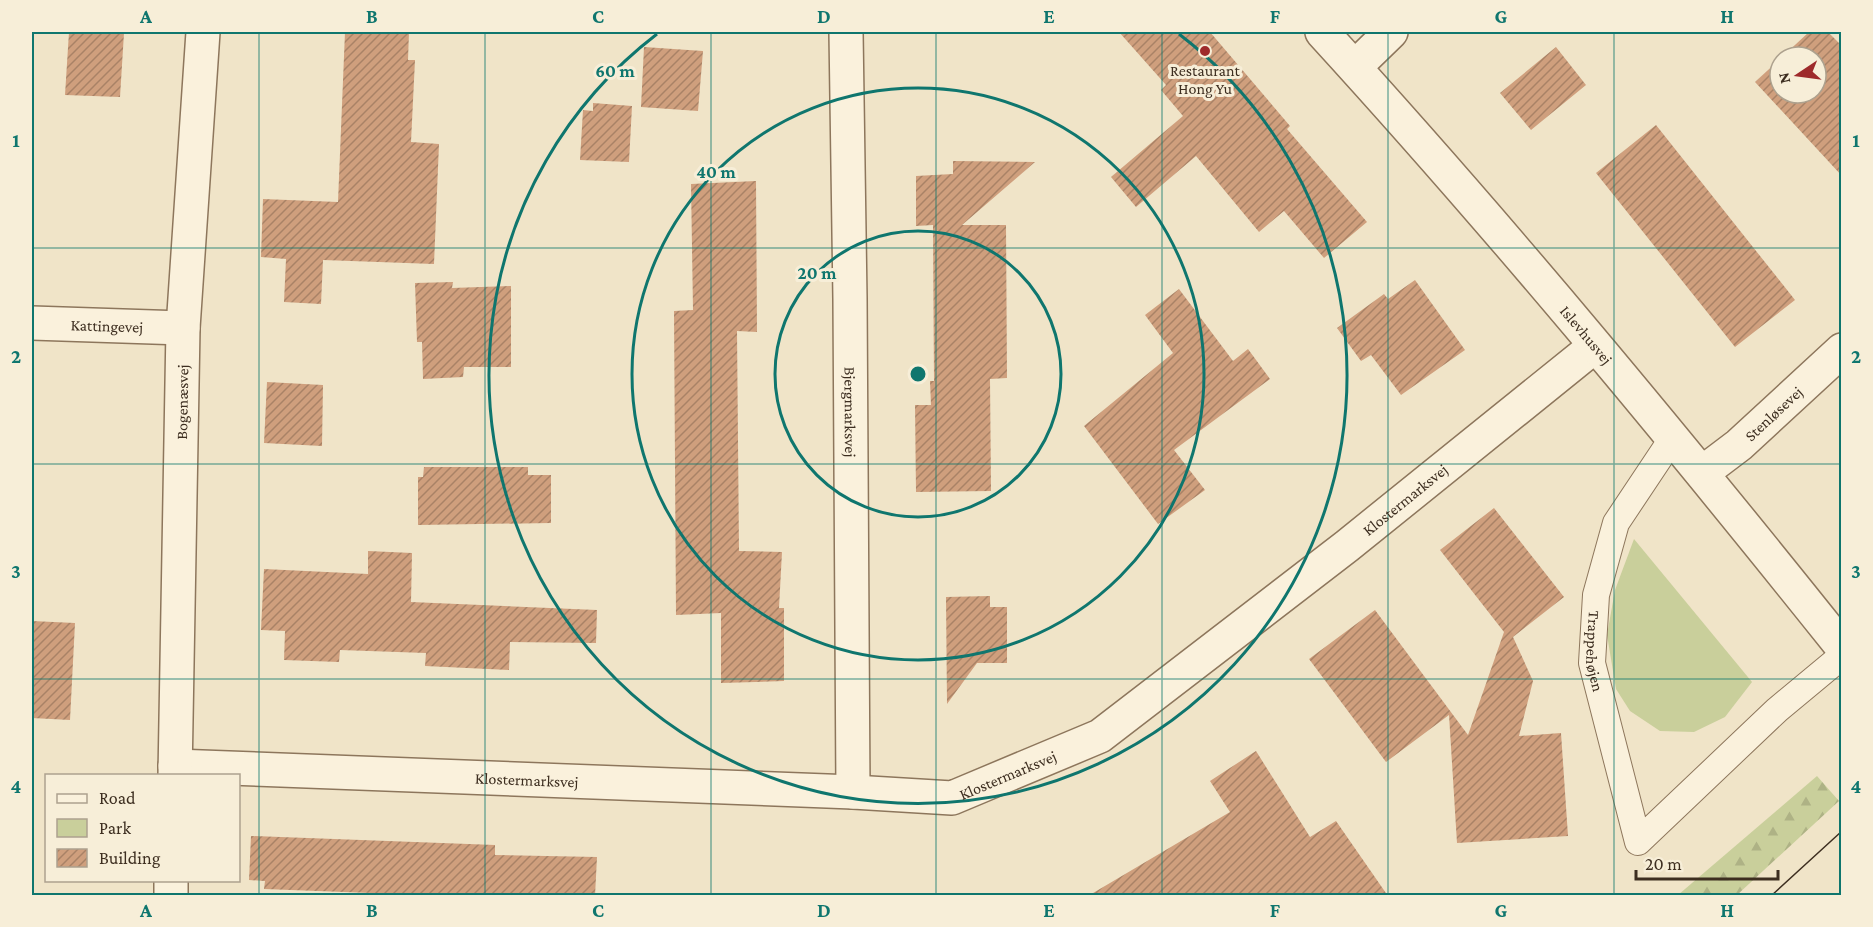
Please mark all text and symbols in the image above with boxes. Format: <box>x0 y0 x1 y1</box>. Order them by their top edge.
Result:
text: A <box>139 5 153 27</box>
text: B <box>366 5 378 27</box>
text: C <box>592 5 604 27</box>
text: D <box>817 5 831 27</box>
text: E <box>1043 5 1055 27</box>
text: F <box>1270 5 1281 27</box>
text: G <box>1495 5 1508 27</box>
text: H <box>1720 5 1734 27</box>
marker: Restaurant Hong Yu <box>1198 44 1212 58</box>
north arrow <box>1768 45 1828 105</box>
text: 60 m <box>595 61 635 81</box>
place label: Restaurant Hong Yu <box>1170 62 1241 98</box>
text: N <box>1774 71 1793 85</box>
text: 1 <box>12 129 20 151</box>
text: 1 <box>1852 129 1860 151</box>
text: 40 m <box>696 162 736 182</box>
text: 20 m <box>798 263 837 283</box>
street label: Islevhusvej <box>1557 302 1616 368</box>
street label: Kattingevej <box>70 316 144 336</box>
text: 2 <box>11 345 21 367</box>
text: 2 <box>1851 345 1861 367</box>
street label: Bogenæsvej <box>173 364 192 440</box>
centre of rings <box>908 364 928 384</box>
street label: Bjergmarksvej <box>841 367 859 457</box>
street label: Stenløsevej <box>1741 383 1806 444</box>
street label: Klostermarksvej <box>1359 460 1451 538</box>
text: 3 <box>11 560 21 582</box>
text: 3 <box>1851 560 1861 582</box>
street label: Trappehøjen <box>1583 610 1608 694</box>
street label: Klostermarksvej <box>957 747 1059 802</box>
street label: Klostermarksvej <box>475 769 579 791</box>
legend <box>45 774 240 882</box>
text: 4 <box>11 775 22 797</box>
text: 4 <box>1851 775 1862 797</box>
text: Road <box>99 788 136 808</box>
text: Park <box>99 818 131 838</box>
scale bar <box>1636 843 1778 881</box>
text: Building <box>99 848 161 868</box>
text: 20 m <box>1645 854 1682 874</box>
text: A <box>139 899 153 921</box>
text: B <box>366 899 378 921</box>
text: C <box>592 899 604 921</box>
text: D <box>817 899 831 921</box>
text: E <box>1043 899 1055 921</box>
text: F <box>1270 899 1281 921</box>
text: G <box>1495 899 1508 921</box>
text: H <box>1720 899 1734 921</box>

